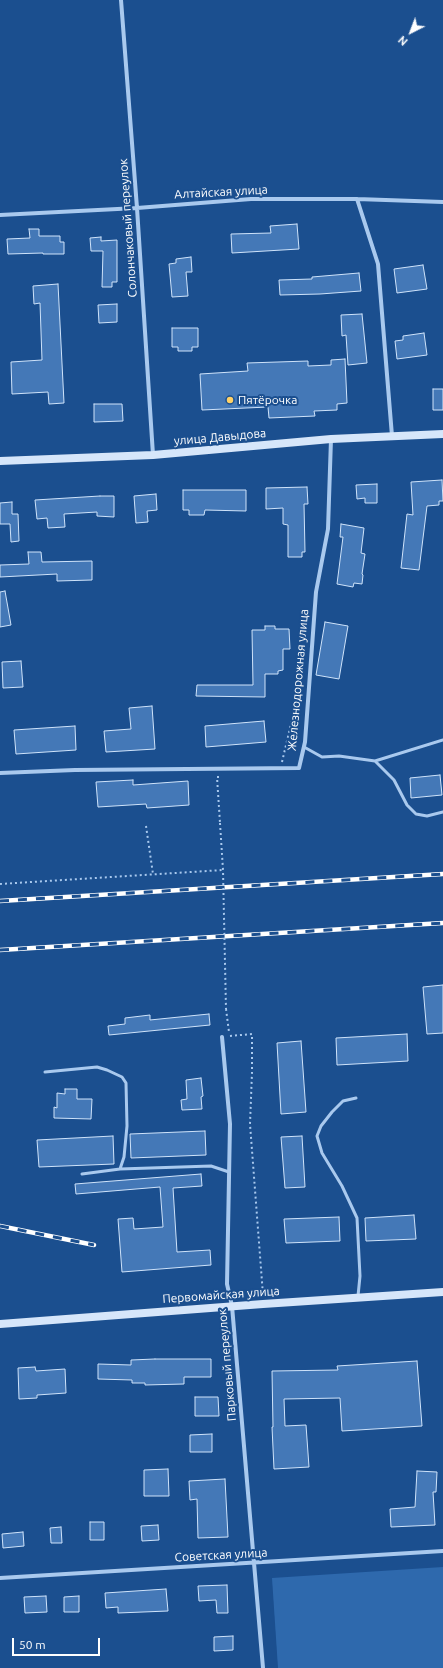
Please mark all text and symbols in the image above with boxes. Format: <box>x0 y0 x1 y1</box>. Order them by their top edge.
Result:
north arrow <box>391 12 431 52</box>
text: N <box>396 34 410 48</box>
street label: Солончаковый переулок <box>116 158 140 298</box>
street label: Алтайская улица <box>174 182 268 202</box>
place label: Пятёрочка <box>238 393 297 407</box>
marker: Пятёрочка <box>225 395 235 405</box>
street label: улица Давыдова <box>173 426 267 448</box>
street label: Железнодорожная улица <box>285 608 311 752</box>
street label: Первомайская улица <box>162 1284 280 1306</box>
street label: Парковый переулок <box>215 1308 239 1422</box>
street label: Советская улица <box>174 1545 268 1565</box>
scale bar <box>14 1630 102 1656</box>
text: 50 m <box>19 1638 46 1651</box>

